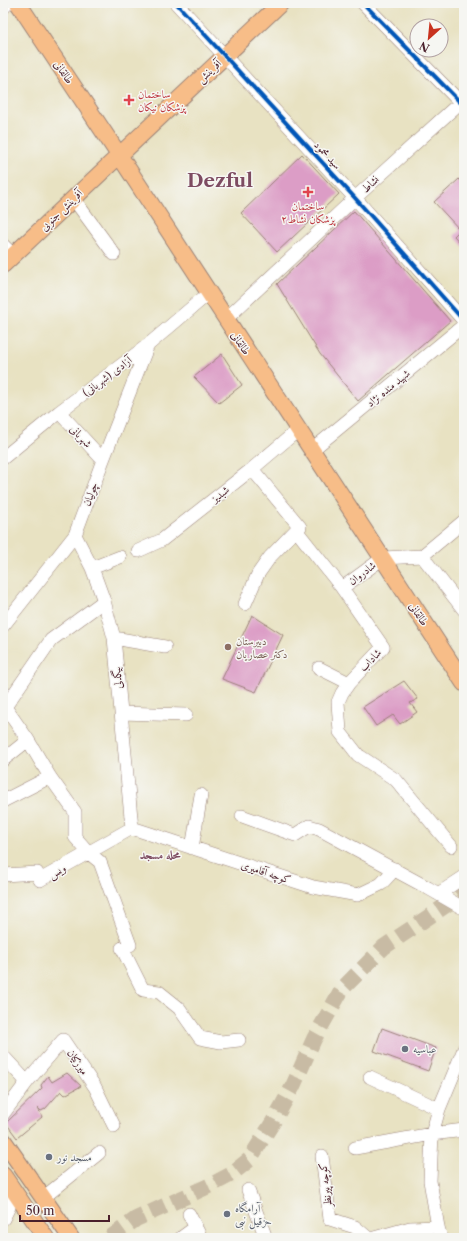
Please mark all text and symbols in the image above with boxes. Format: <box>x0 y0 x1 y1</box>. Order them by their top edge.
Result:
north arrow <box>409 18 449 58</box>
text: N <box>417 38 432 55</box>
street label: آفرینش <box>194 55 226 87</box>
street label: طالقانی <box>51 58 77 86</box>
place label: ساختمان پزشکان نیکان <box>138 87 187 115</box>
marker: ساختمان پزشکان نیکان <box>123 94 135 106</box>
street label: سید محمود <box>311 138 345 172</box>
district label: Dezful <box>187 169 253 192</box>
street label: نشاط <box>358 172 382 196</box>
street label: آفرینش جنوبی <box>37 185 87 234</box>
marker: ساختمان پزشکان نشاط۲ <box>302 186 314 198</box>
place label: ساختمان پزشکان نشاط۲ <box>281 199 336 227</box>
street label: طالقانی <box>228 329 254 357</box>
street label: آزادی (شهربانی) <box>79 352 136 400</box>
street label: شهید منده نژاد <box>363 366 413 411</box>
street label: شهربانی <box>66 422 95 451</box>
street label: چولیان <box>79 480 102 508</box>
street label: شبدیز <box>207 483 232 506</box>
street label: شادروان <box>345 558 379 588</box>
street label: طالقانی <box>406 600 432 628</box>
place label: دبیرستان دکتر عصاریان <box>236 634 287 661</box>
marker: دبیرستان دکتر عصاریان <box>223 642 233 652</box>
street label: شاداب <box>356 646 384 674</box>
street label: بیگدلی <box>109 666 125 690</box>
district label: محله مسجد <box>140 847 181 862</box>
street label: کوچه آقامیری <box>239 857 293 888</box>
street label: ویس <box>46 860 69 882</box>
place label: عباسیه <box>413 1042 437 1056</box>
marker: عباسیه <box>400 1044 410 1054</box>
street label: میرزکیان <box>64 1046 92 1078</box>
place label: مسجد نور <box>56 1150 92 1164</box>
marker: مسجد نور <box>44 1152 54 1162</box>
street label: کوچه پیرنظر <box>315 1162 336 1209</box>
scale bar <box>20 1197 109 1223</box>
place label: آرامگاه حزقیل نبی <box>235 1201 272 1230</box>
text: 50 m <box>26 1203 55 1218</box>
marker: آرامگاه حزقیل نبی <box>222 1209 232 1219</box>

